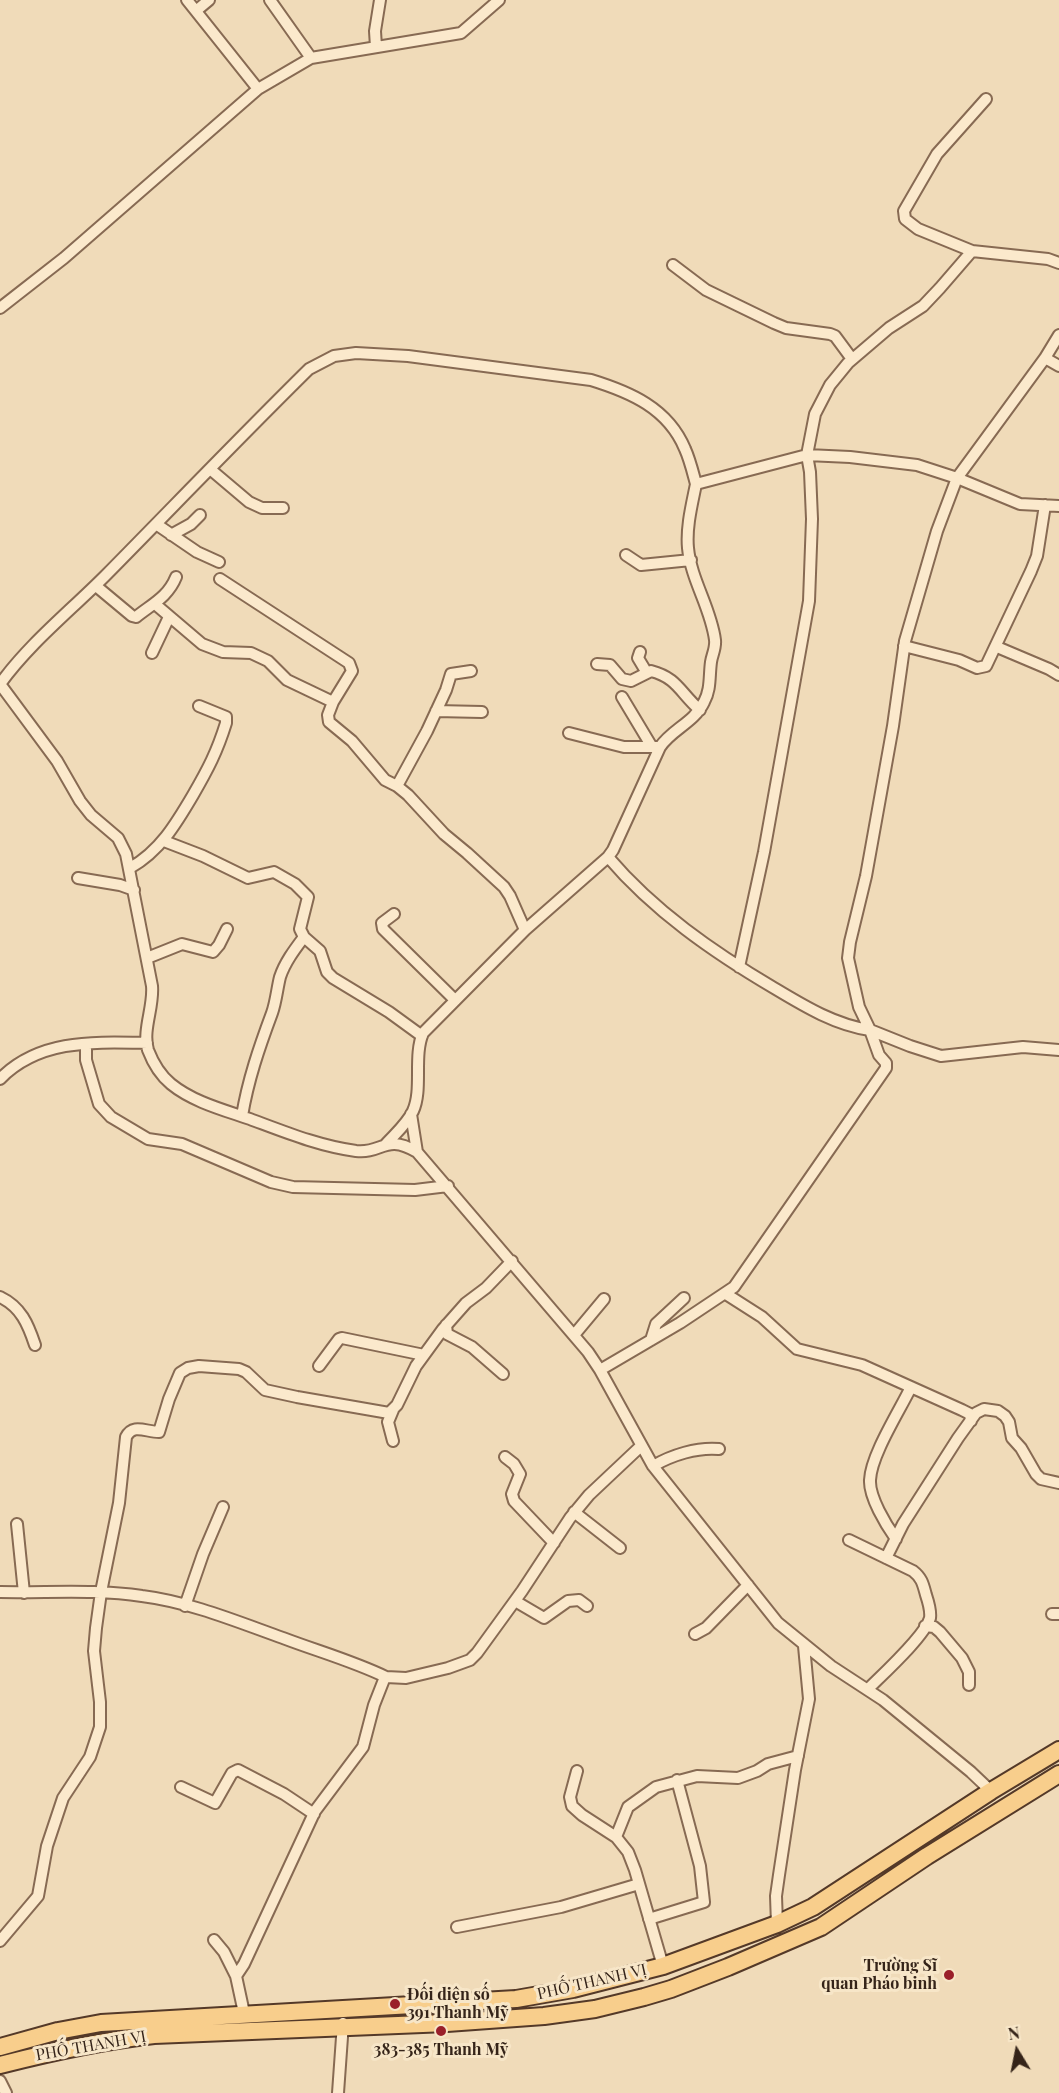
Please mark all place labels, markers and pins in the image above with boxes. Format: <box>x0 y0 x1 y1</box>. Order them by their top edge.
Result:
place label: Trường Sĩ quan Pháo binh <box>821 1956 937 1994</box>
marker: Trường Sĩ quan Pháo binh <box>942 1968 956 1982</box>
place label: Đối diện số 391 Thanh Mỹ <box>407 1985 509 2023</box>
marker: Đối diện số 391 Thanh Mỹ <box>388 1997 402 2011</box>
marker: 383-385 Thanh Mỹ <box>434 2024 448 2038</box>
place label: 383-385 Thanh Mỹ <box>374 2040 508 2060</box>

